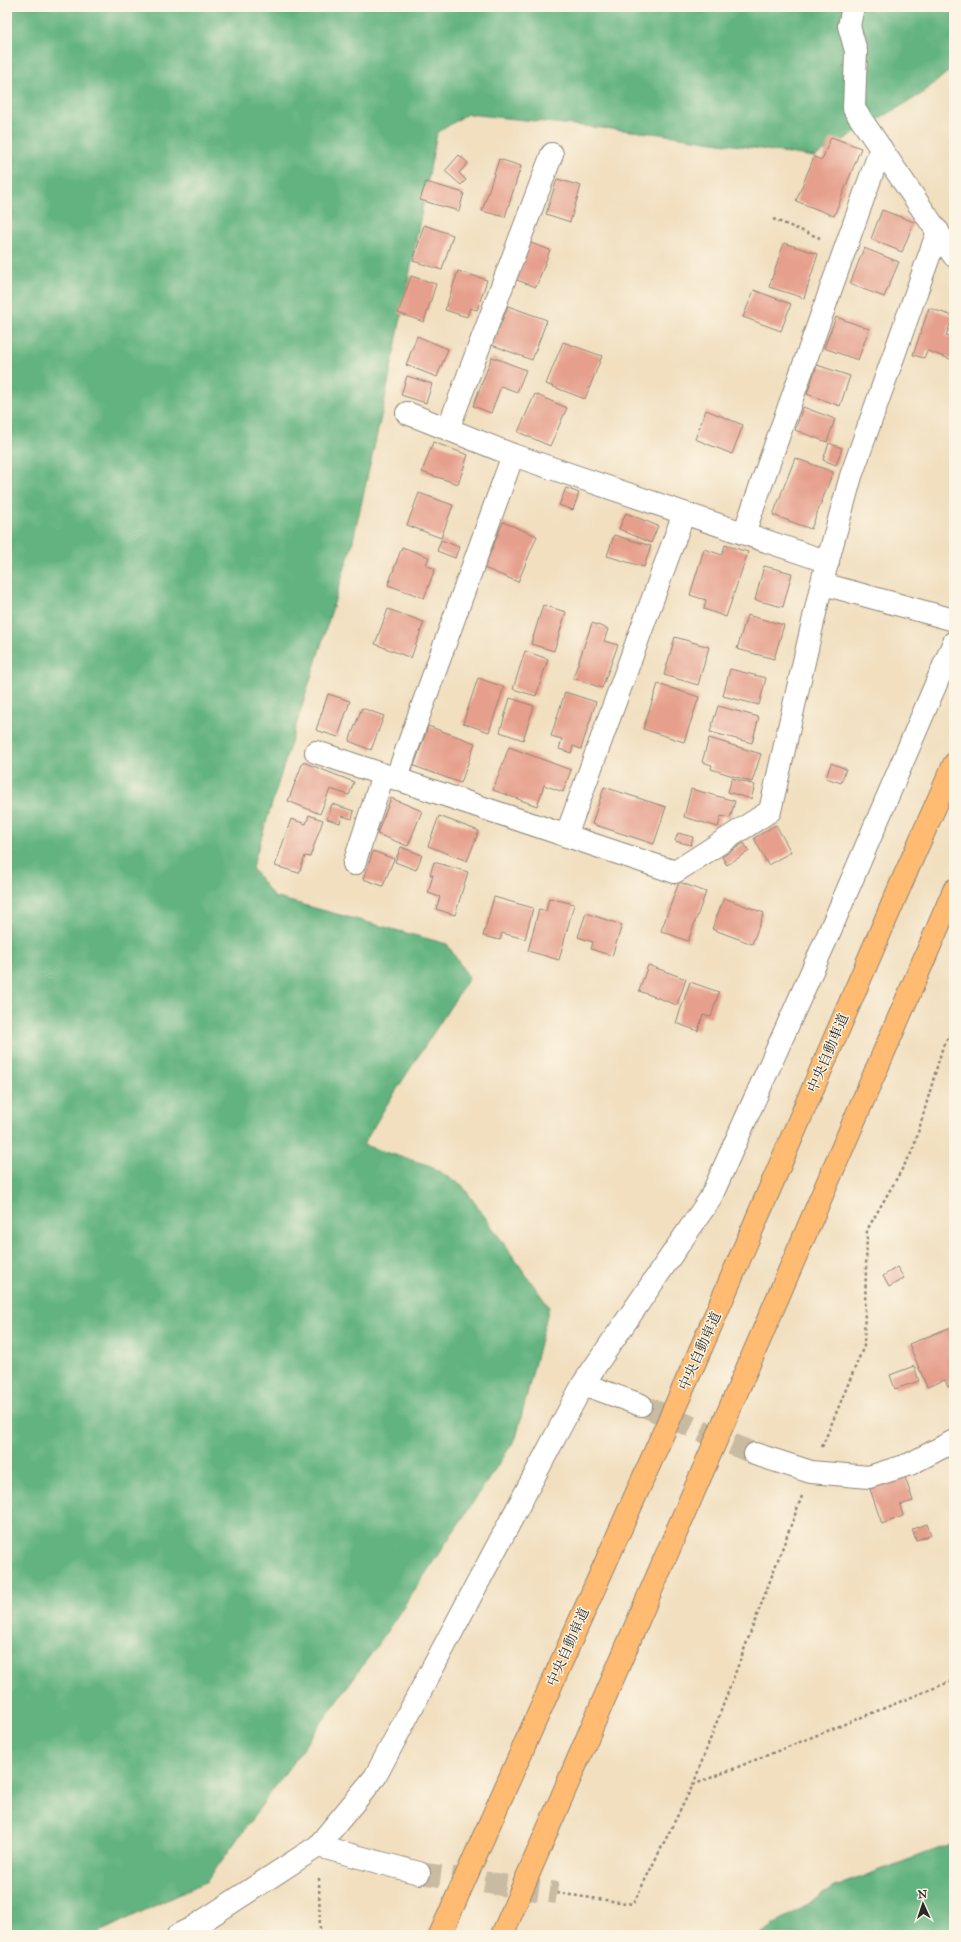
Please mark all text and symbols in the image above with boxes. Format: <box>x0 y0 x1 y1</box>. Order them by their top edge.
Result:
street label: 中央自動車道 <box>804 1011 852 1095</box>
street label: 中央自動車道 <box>675 1309 725 1393</box>
street label: 中央自動車道 <box>543 1605 593 1689</box>
north arrow <box>903 1884 943 1924</box>
text: N <box>917 1888 928 1901</box>

